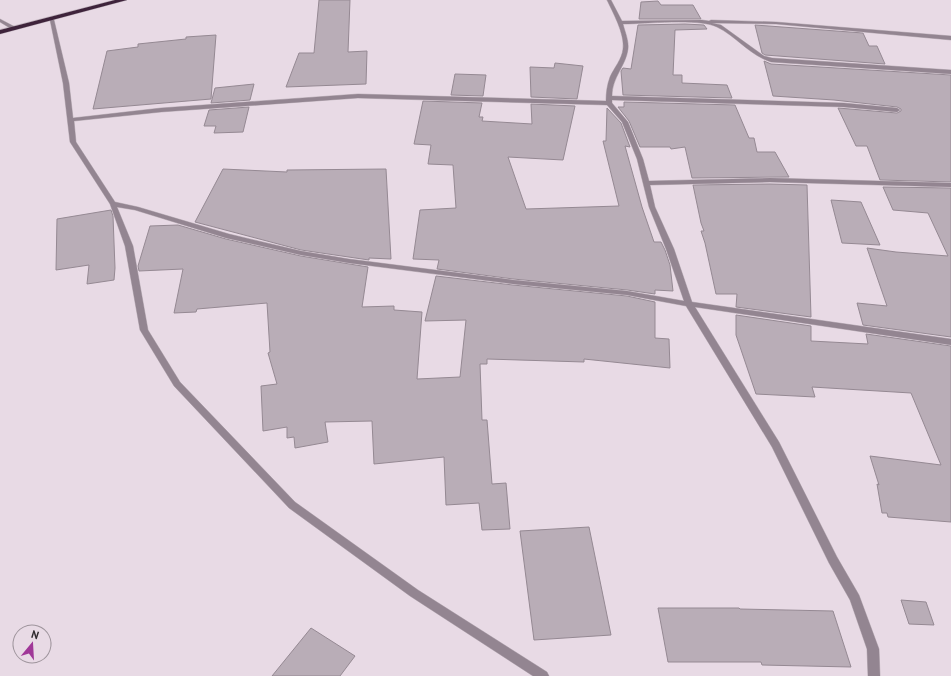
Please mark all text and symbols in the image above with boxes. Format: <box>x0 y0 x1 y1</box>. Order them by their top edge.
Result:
north arrow <box>12 624 52 664</box>
text: N <box>29 627 41 642</box>

